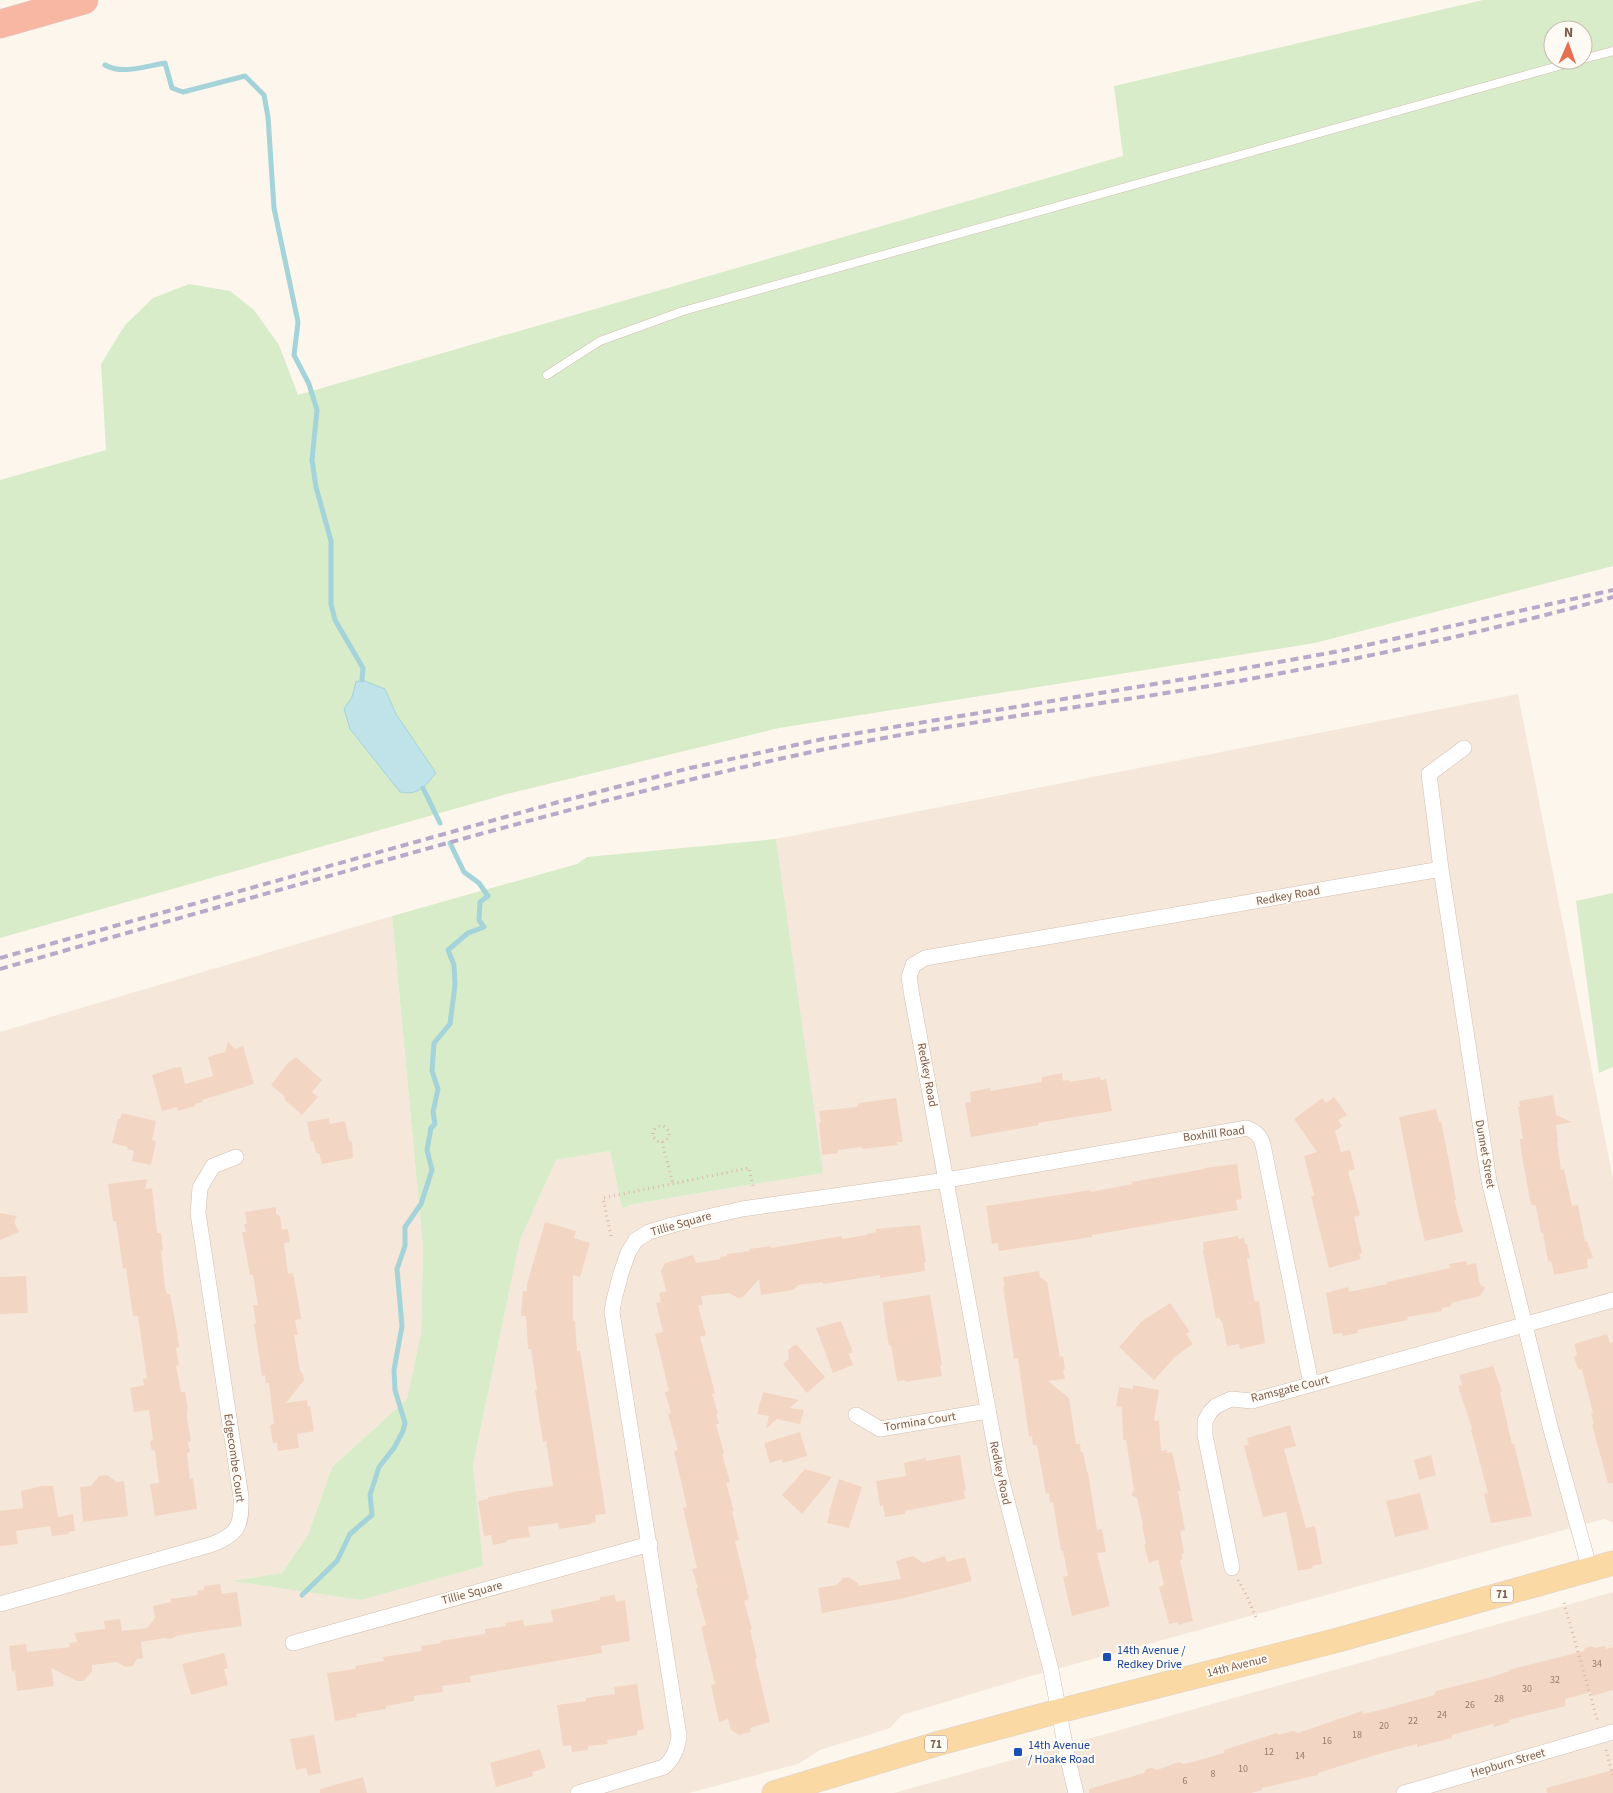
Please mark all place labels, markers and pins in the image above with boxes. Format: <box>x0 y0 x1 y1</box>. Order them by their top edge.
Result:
place label: 14th Avenue / Redkey Drive <box>1117 1642 1186 1673</box>
marker: 14th Avenue / Redkey Drive <box>1101 1651 1113 1663</box>
place label: 14th Avenue / Hoake Road <box>1028 1737 1095 1768</box>
marker: 14th Avenue / Hoake Road <box>1012 1746 1024 1758</box>

